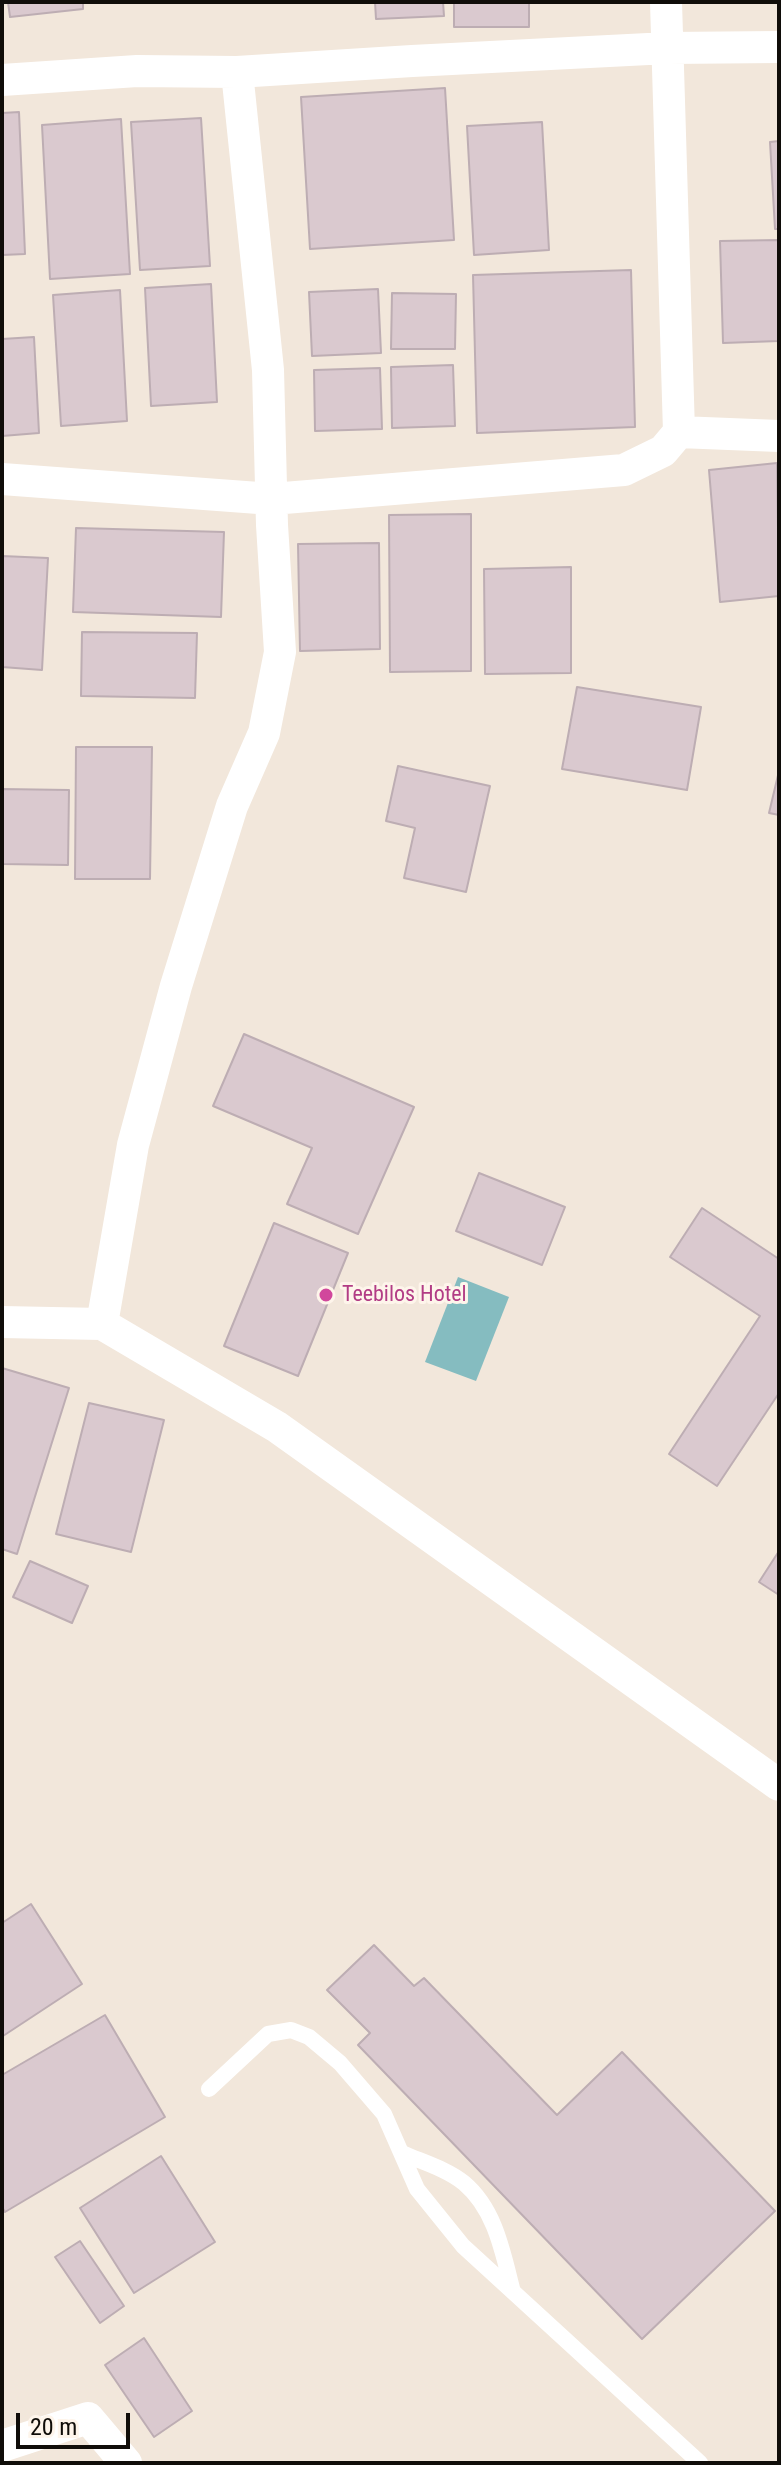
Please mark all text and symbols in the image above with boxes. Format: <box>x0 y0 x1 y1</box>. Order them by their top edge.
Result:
place label: Teebilos Hotel <box>342 1282 467 1308</box>
marker: Teebilos Hotel <box>317 1286 335 1304</box>
scale bar <box>20 2397 134 2447</box>
text: 20 m <box>30 2413 77 2441</box>

